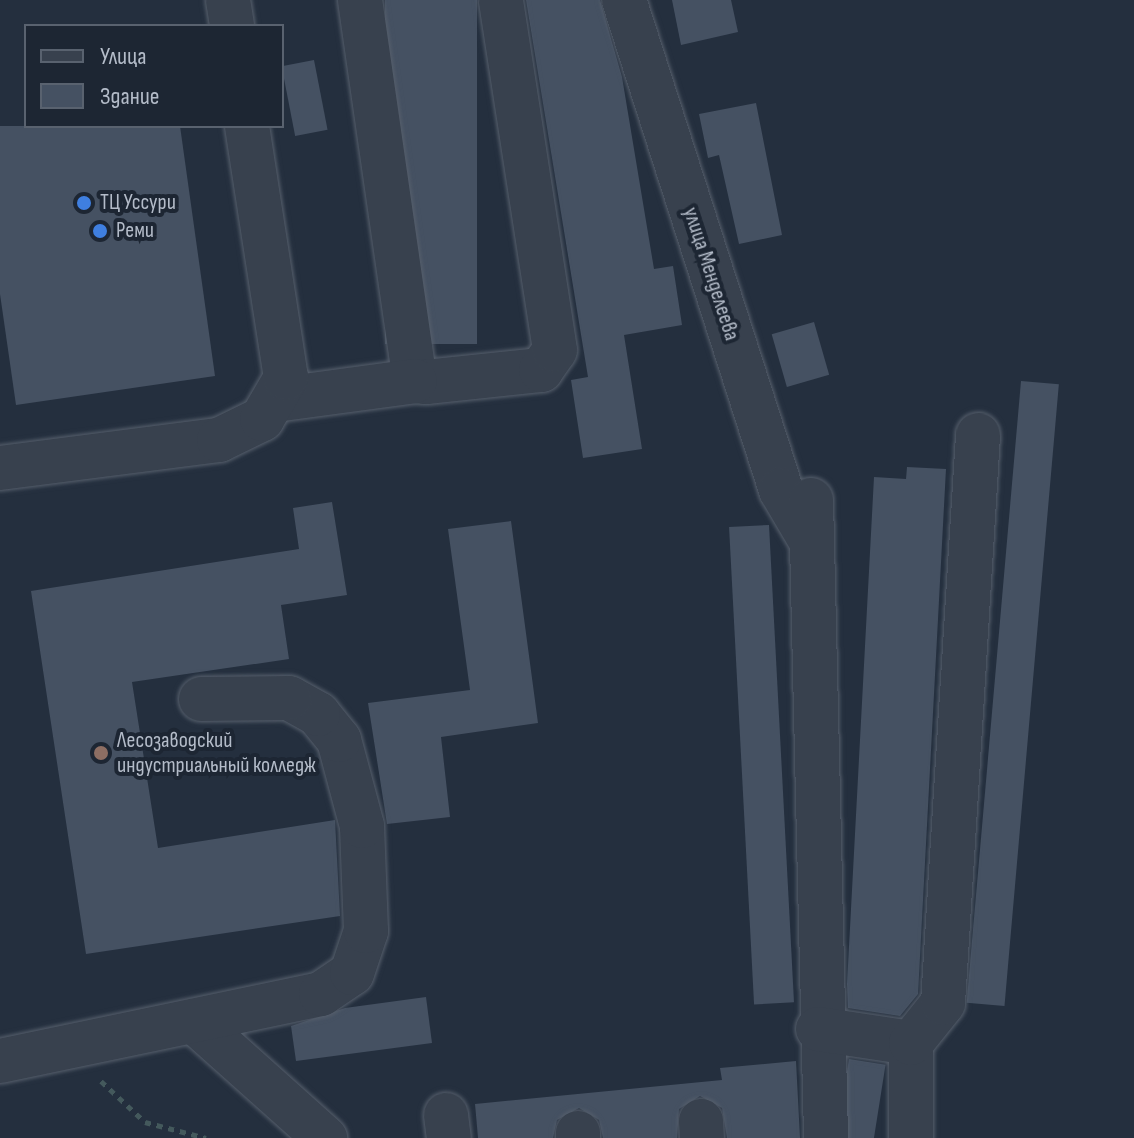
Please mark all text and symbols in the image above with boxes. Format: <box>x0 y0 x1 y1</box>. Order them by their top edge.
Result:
legend <box>24 24 284 128</box>
text: Улица <box>100 42 146 71</box>
text: Здание <box>100 82 159 111</box>
place label: ТЦ Уссури <box>100 190 176 216</box>
marker: ТЦ Уссури <box>75 194 93 212</box>
street label: улица Менделеева <box>677 204 745 344</box>
place label: Реми <box>116 218 154 244</box>
marker: Реми <box>91 222 109 240</box>
place label: Лесозаводский индустриальный колледж <box>117 727 316 778</box>
marker: Лесозаводский индустриальный колледж <box>92 744 110 762</box>

